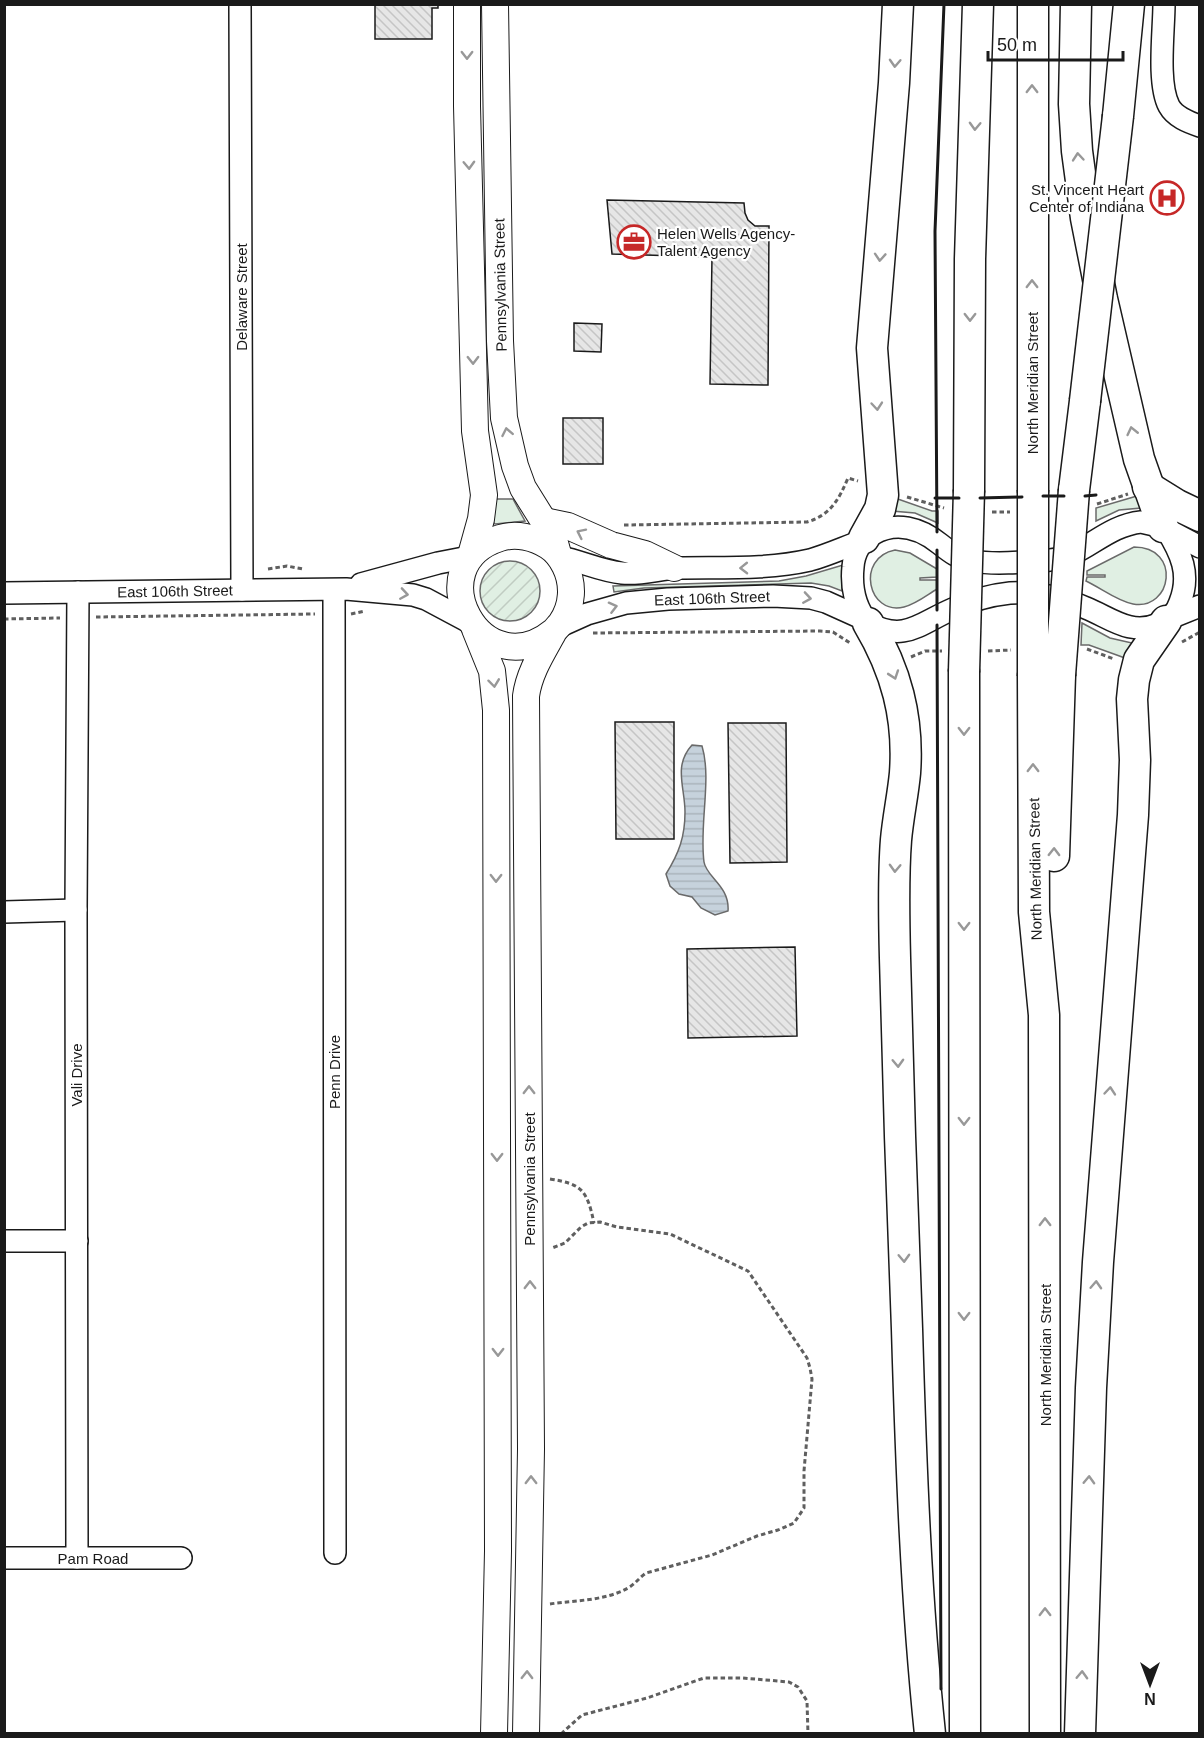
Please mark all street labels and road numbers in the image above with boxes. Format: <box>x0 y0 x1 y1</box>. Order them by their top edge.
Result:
street label: Pennsylvania Street <box>490 217 510 352</box>
street label: Delaware Street <box>233 242 250 351</box>
street label: North Meridian Street <box>1024 311 1041 454</box>
street label: East 106th Street <box>117 581 234 601</box>
street label: East 106th Street <box>654 587 771 609</box>
street label: North Meridian Street <box>1025 797 1045 940</box>
street label: Penn Drive <box>326 1035 343 1109</box>
street label: Vali Drive <box>68 1043 85 1107</box>
street label: Pennsylvania Street <box>521 1111 538 1246</box>
street label: North Meridian Street <box>1037 1283 1054 1426</box>
street label: Pam Road <box>58 1550 128 1567</box>

